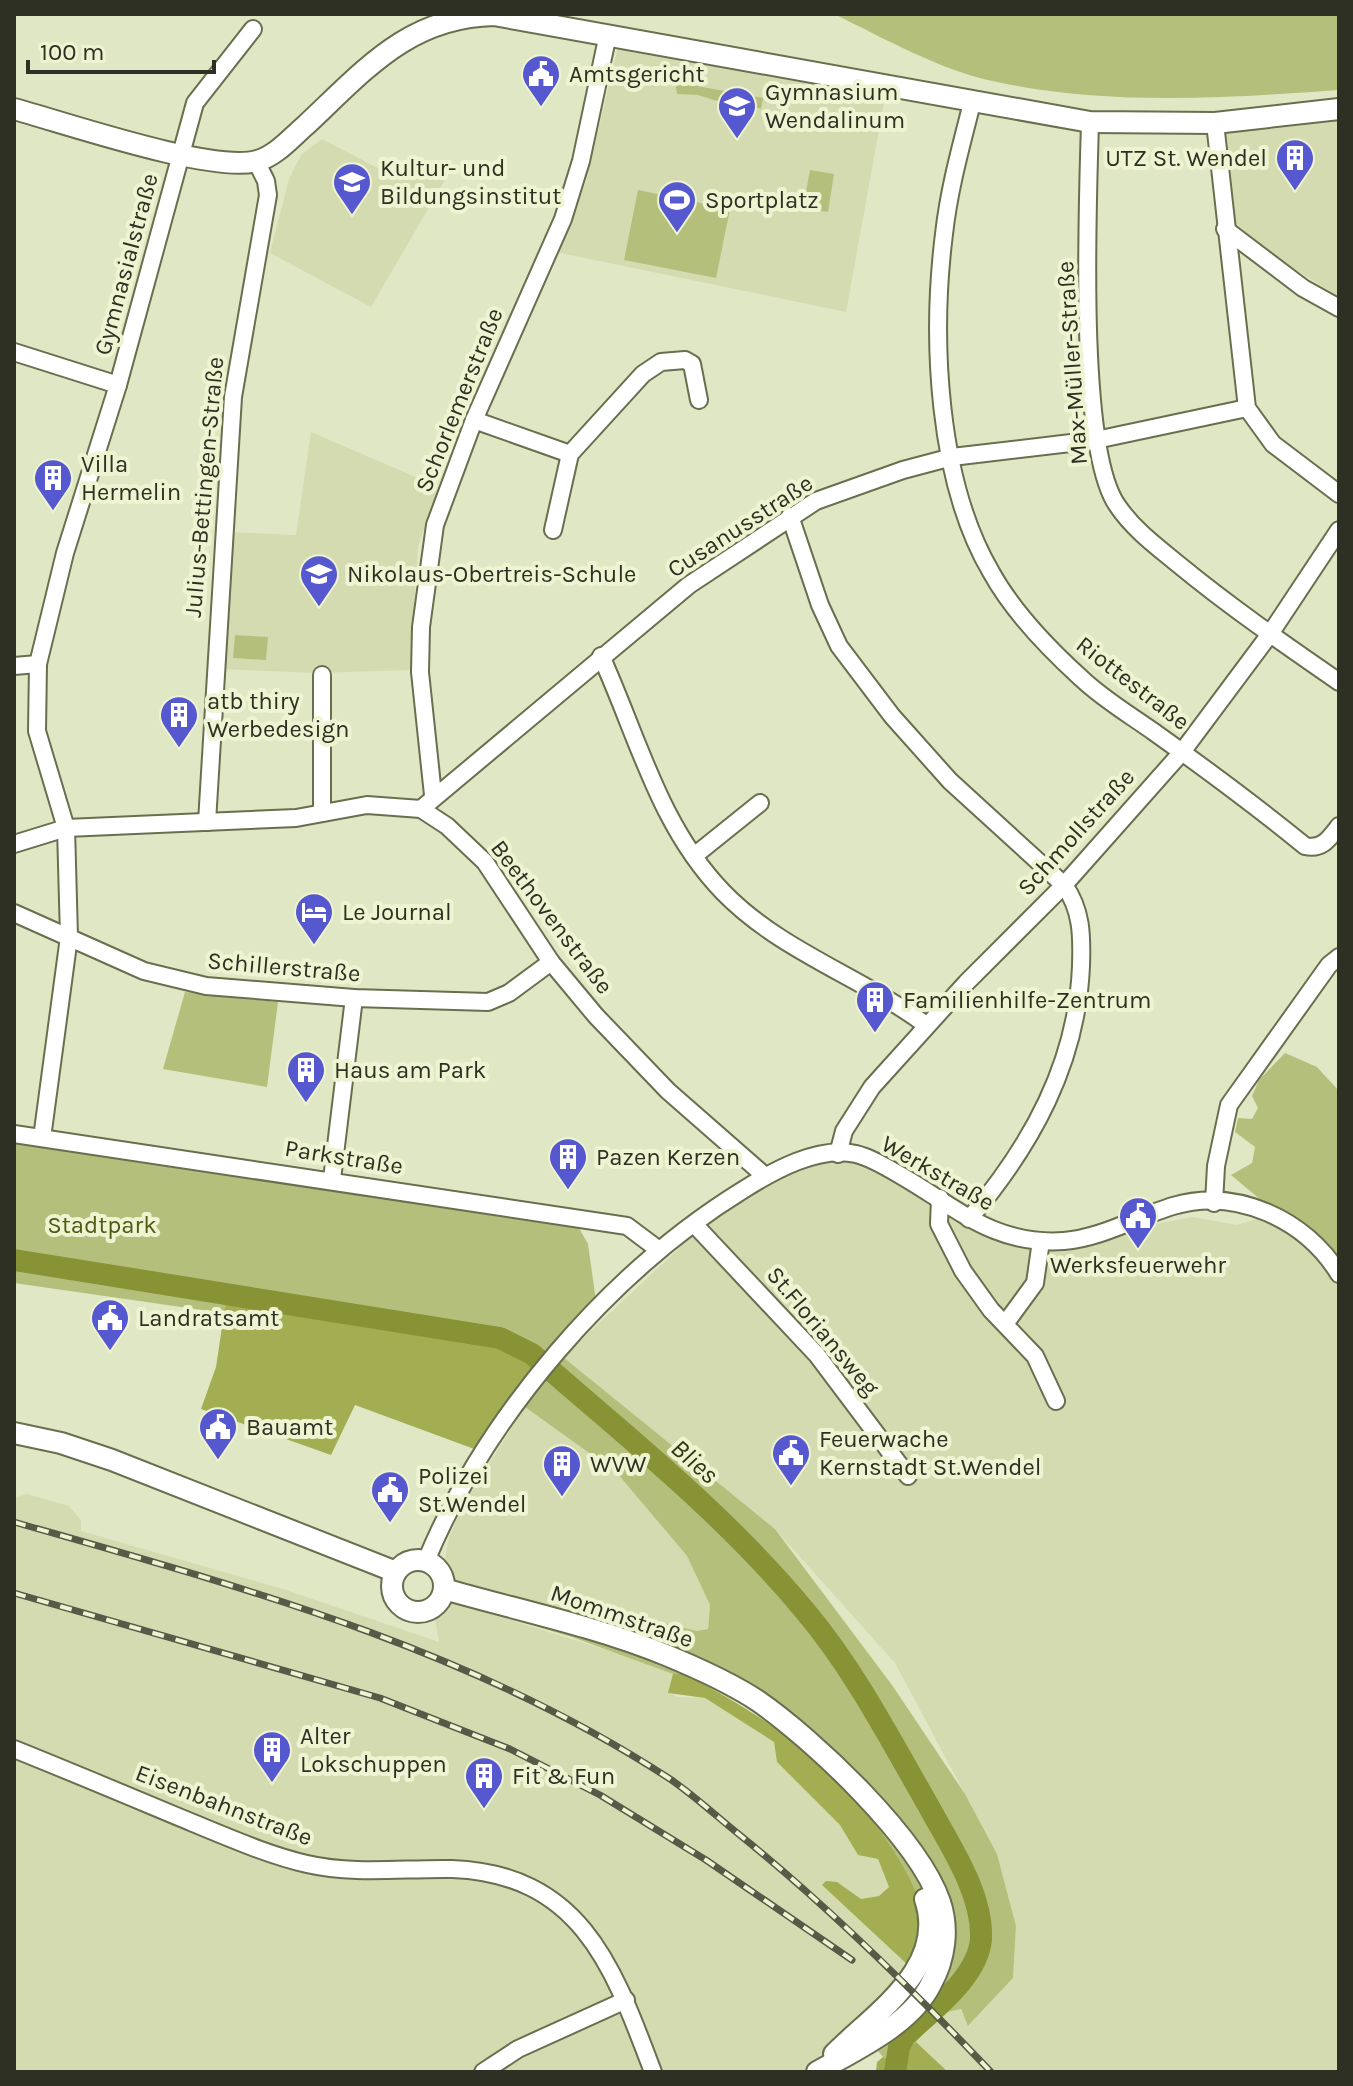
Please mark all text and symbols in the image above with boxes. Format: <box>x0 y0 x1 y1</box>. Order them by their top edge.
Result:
scale bar <box>28 24 214 74</box>
text: 100 m <box>40 38 105 66</box>
public building icon: Amtsgericht <box>520 53 562 108</box>
place label: Amtsgericht <box>569 60 704 88</box>
place label: Gymnasium Wendalinum <box>765 78 905 134</box>
school or university icon: Gymnasium Wendalinum <box>716 85 758 140</box>
building icon: UTZ St. Wendel <box>1274 137 1316 192</box>
place label: UTZ St. Wendel <box>1105 144 1267 172</box>
place label: Kultur- und Bildungsinstitut <box>380 154 561 210</box>
school or university icon: Kultur- und Bildungsinstitut <box>331 161 373 216</box>
street label: Gymnasialstraße <box>88 170 164 358</box>
sports icon: Sportplatz <box>656 179 698 234</box>
place label: Sportplatz <box>705 186 819 214</box>
street label: Max-Müller-Straße <box>1051 260 1093 466</box>
street label: Schorlemerstraße <box>409 304 509 496</box>
street label: Julius-Bettingen-Straße <box>179 355 229 619</box>
place label: Villa Hermelin <box>81 450 181 506</box>
building icon: Villa Hermelin <box>32 457 74 512</box>
street label: Cusanusstraße <box>662 469 818 583</box>
school or university icon: Nikolaus-Obertreis-Schule <box>298 553 340 608</box>
place label: Nikolaus-Obertreis-Schule <box>347 560 636 588</box>
street label: Riottestraße <box>1071 630 1195 736</box>
place label: atb thiry Werbedesign <box>207 687 350 743</box>
building icon: atb thiry Werbedesign <box>158 694 200 749</box>
street label: Schmollstraße <box>1012 763 1140 901</box>
street label: Beethovenstraße <box>485 834 619 1000</box>
hotel icon: Le Journal <box>293 891 335 946</box>
place label: Le Journal <box>342 898 452 926</box>
street label: Schillerstraße <box>206 946 362 988</box>
building icon: Familienhilfe-Zentrum <box>854 979 896 1034</box>
place label: Familienhilfe-Zentrum <box>903 986 1151 1014</box>
building icon: Haus am Park <box>285 1049 327 1104</box>
place label: Haus am Park <box>334 1056 486 1084</box>
street label: Werkstraße <box>877 1129 999 1217</box>
street label: Parkstraße <box>283 1134 405 1180</box>
building icon: Pazen Kerzen <box>547 1136 589 1191</box>
place label: Pazen Kerzen <box>596 1143 740 1171</box>
public building icon: Werksfeuerwehr <box>1117 1195 1159 1250</box>
park label: Stadtpark <box>47 1211 157 1239</box>
place label: Werksfeuerwehr <box>1050 1251 1226 1279</box>
street label: St.Floriansweg <box>761 1261 885 1401</box>
public building icon: Landratsamt <box>89 1297 131 1352</box>
place label: Landratsamt <box>138 1304 279 1332</box>
public building icon: Bauamt <box>197 1406 239 1461</box>
place label: Bauamt <box>246 1413 333 1441</box>
place label: Feuerwache Kernstadt St.Wendel <box>819 1425 1041 1481</box>
water label: Blies <box>665 1432 725 1490</box>
public building icon: Feuerwache Kernstadt St.Wendel <box>770 1432 812 1487</box>
building icon: WVW <box>541 1443 583 1498</box>
place label: WVW <box>590 1450 647 1478</box>
place label: Polizei St.Wendel <box>418 1462 527 1518</box>
public building icon: Polizei St.Wendel <box>369 1469 411 1524</box>
street label: Mommstraße <box>547 1579 697 1653</box>
place label: Alter Lokschuppen <box>300 1722 447 1778</box>
building icon: Alter Lokschuppen <box>251 1729 293 1784</box>
building icon: Fit & Fun <box>463 1755 505 1810</box>
street label: Eisenbahnstraße <box>132 1758 316 1852</box>
place label: Fit & Fun <box>512 1762 615 1790</box>

